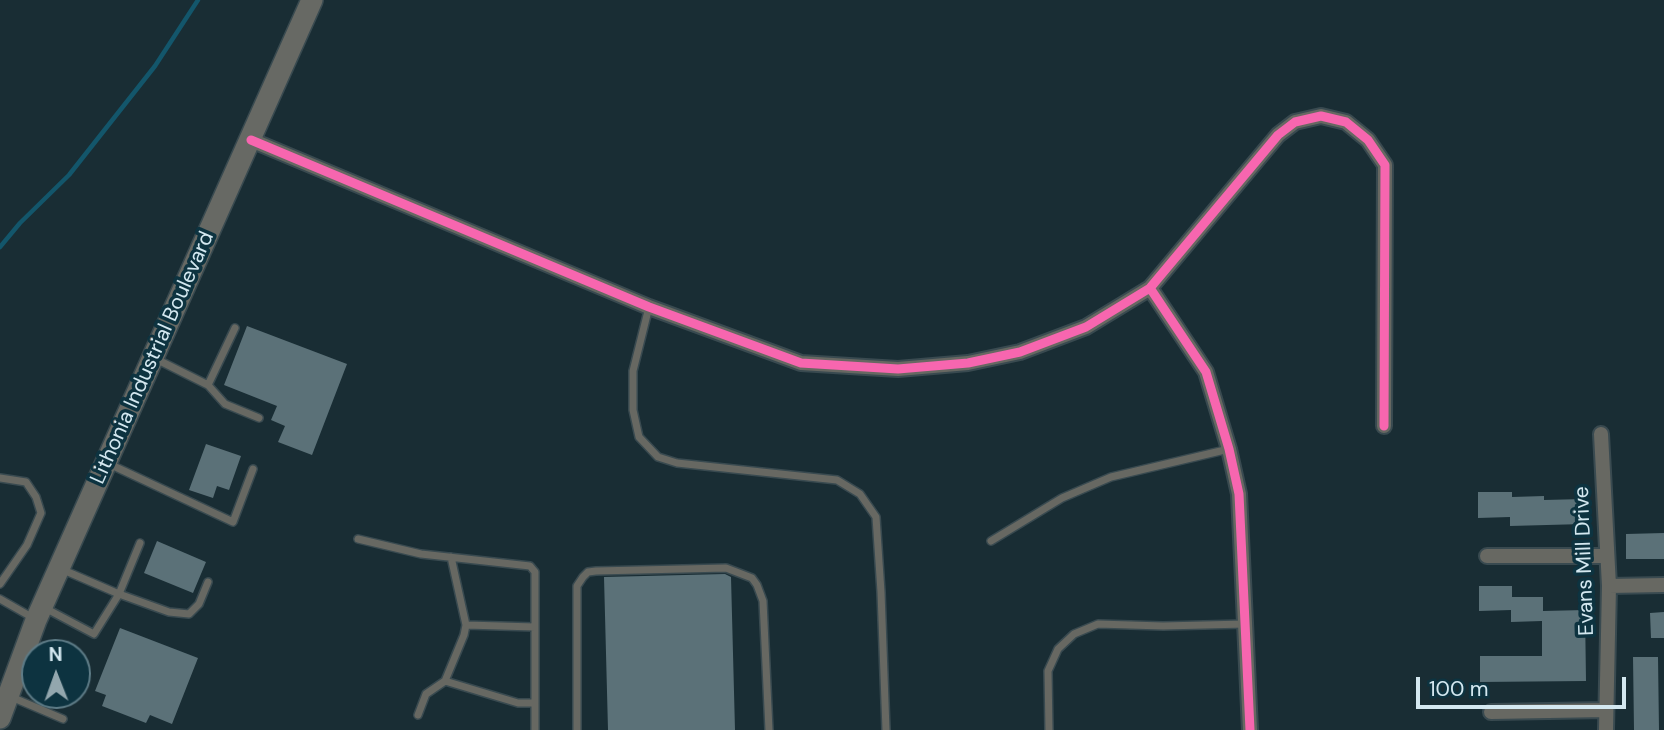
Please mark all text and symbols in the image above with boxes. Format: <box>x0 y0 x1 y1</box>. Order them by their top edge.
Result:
street label: Lithonia Industrial Boulevard <box>86 228 220 488</box>
street label: Evans Mill Drive <box>1570 486 1600 636</box>
north arrow <box>21 639 91 709</box>
text: N <box>49 642 63 667</box>
scale bar <box>1419 664 1629 708</box>
text: 100 m <box>1429 675 1489 703</box>

